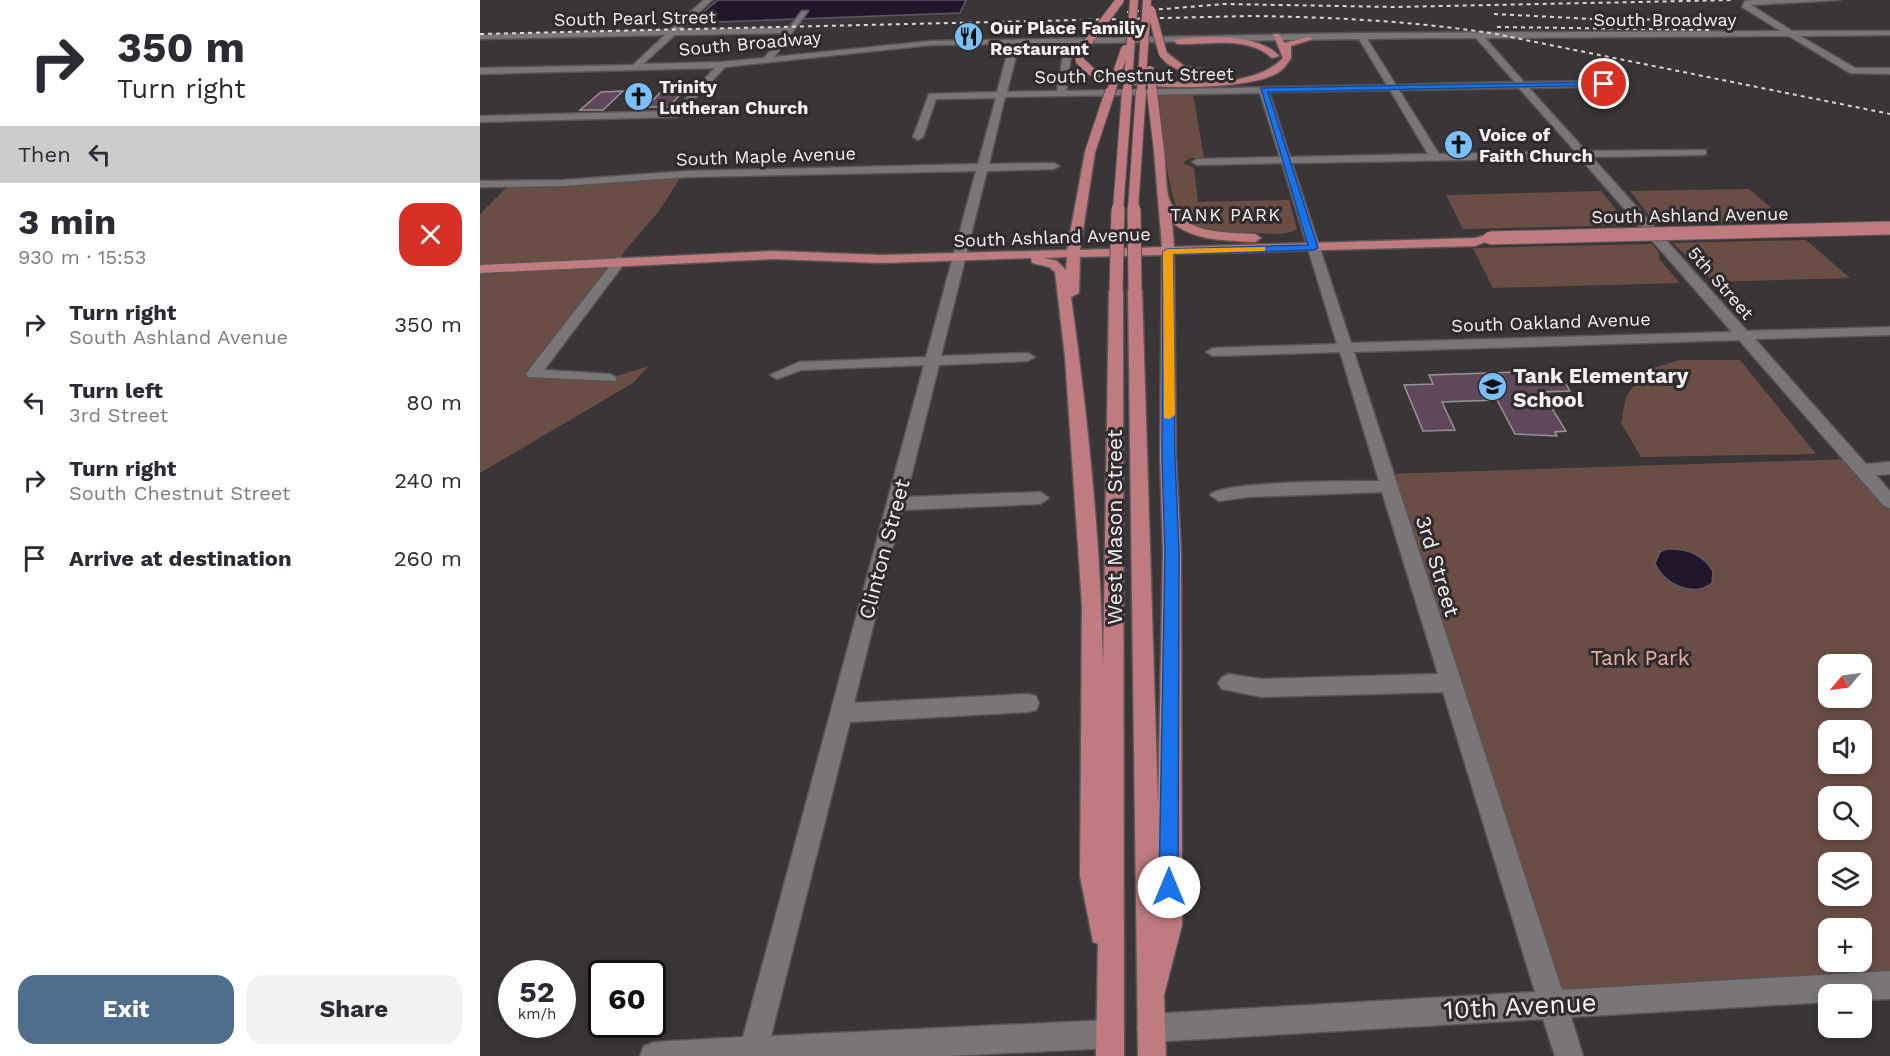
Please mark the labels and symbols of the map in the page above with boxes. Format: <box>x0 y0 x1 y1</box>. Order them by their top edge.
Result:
street label: South Pearl Street <box>554 6 717 30</box>
street label: South Broadway <box>1593 9 1737 30</box>
place label: Our Place Familiy Restaurant <box>990 17 1146 59</box>
restaurant icon: Our Place Familiy Restaurant <box>953 21 985 53</box>
street label: South Broadway <box>678 26 823 60</box>
pin <box>1578 58 1629 109</box>
street label: South Chestnut Street <box>1034 63 1234 87</box>
place label: Trinity Lutheran Church <box>659 76 808 118</box>
church icon: Trinity Lutheran Church <box>622 80 654 112</box>
place label: Voice of Faith Church <box>1479 124 1593 166</box>
church icon: Voice of Faith Church <box>1442 128 1474 160</box>
street label: South Maple Avenue <box>676 142 856 170</box>
street label: South Ashland Avenue <box>1591 203 1789 227</box>
district label: TANK PARK <box>1170 204 1282 225</box>
street label: South Ashland Avenue <box>953 223 1151 251</box>
street label: 5th Street <box>1684 242 1759 324</box>
street label: South Oakland Avenue <box>1451 308 1651 336</box>
place label: Tank Elementary School <box>1513 363 1688 412</box>
school or university icon: Tank Elementary School <box>1476 371 1508 403</box>
street label: West Mason Street <box>1102 429 1127 625</box>
street label: Clinton Street <box>853 476 915 622</box>
street label: 3rd Street <box>1411 513 1465 620</box>
park label: Tank Park <box>1590 645 1690 670</box>
north arrow <box>1818 654 1872 708</box>
position arrow <box>1137 855 1201 919</box>
speed limit sign: 60 <box>588 960 666 1038</box>
street label: 10th Avenue <box>1443 987 1597 1025</box>

